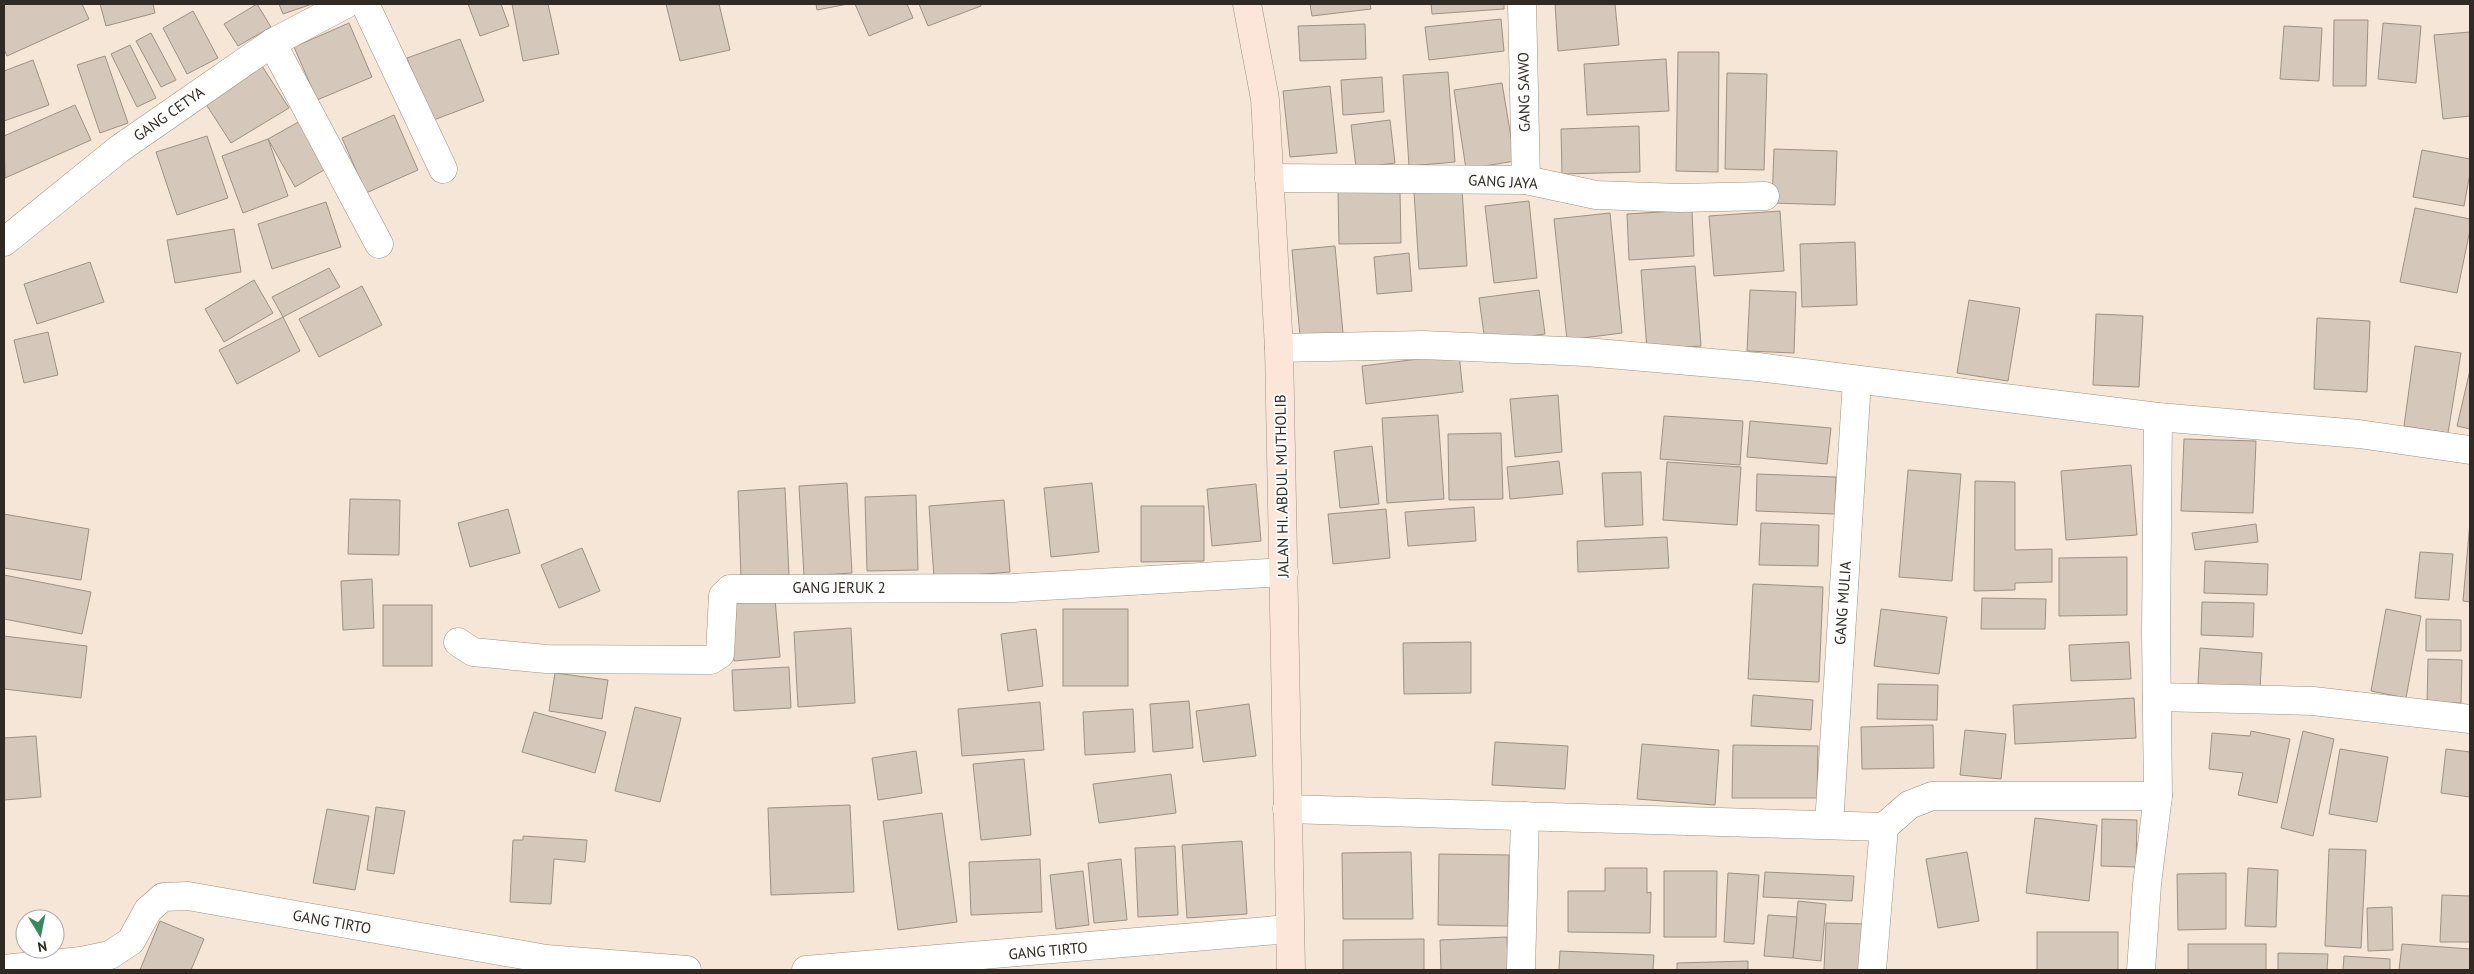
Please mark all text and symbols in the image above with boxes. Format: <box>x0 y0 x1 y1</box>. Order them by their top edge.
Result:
street label: GANG SAWO <box>1513 52 1534 132</box>
street label: GANG CETYA <box>130 82 208 145</box>
street label: GANG JAYA <box>1468 170 1538 193</box>
street label: JALAN HI. ABDUL MUTHOLIB <box>1270 394 1293 579</box>
street label: GANG MULIA <box>1830 560 1855 645</box>
street label: GANG JERUK 2 <box>792 578 886 597</box>
street label: GANG TIRTO <box>291 905 373 938</box>
north arrow <box>15 909 65 959</box>
text: N <box>36 937 48 956</box>
street label: GANG TIRTO <box>1008 938 1088 963</box>

